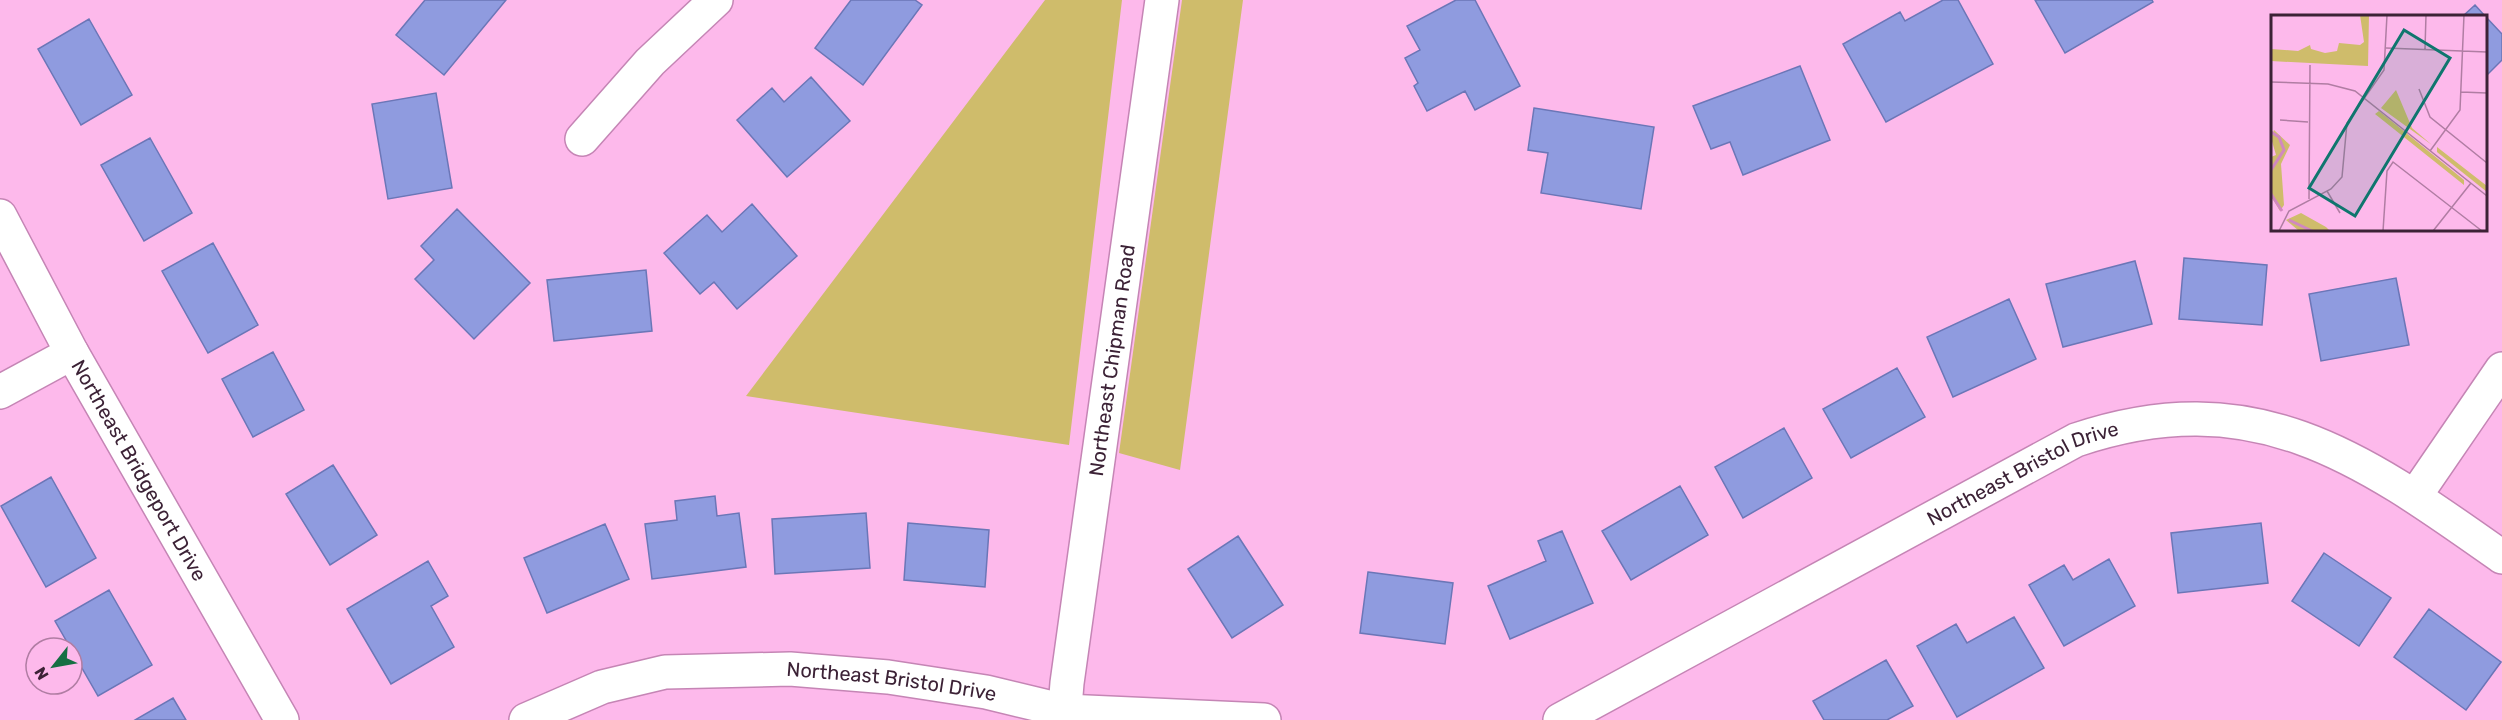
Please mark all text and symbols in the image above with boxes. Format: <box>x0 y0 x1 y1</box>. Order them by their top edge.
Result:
inset map <box>2271 15 2487 231</box>
street label: Northeast Chipman Road <box>1084 243 1140 478</box>
street label: Northeast Bridgeport Drive <box>66 355 212 585</box>
street label: Northeast Bristol Drive <box>1923 416 2121 531</box>
north arrow <box>24 636 84 696</box>
street label: Northeast Bristol Drive <box>786 657 999 706</box>
text: N <box>30 664 53 683</box>

